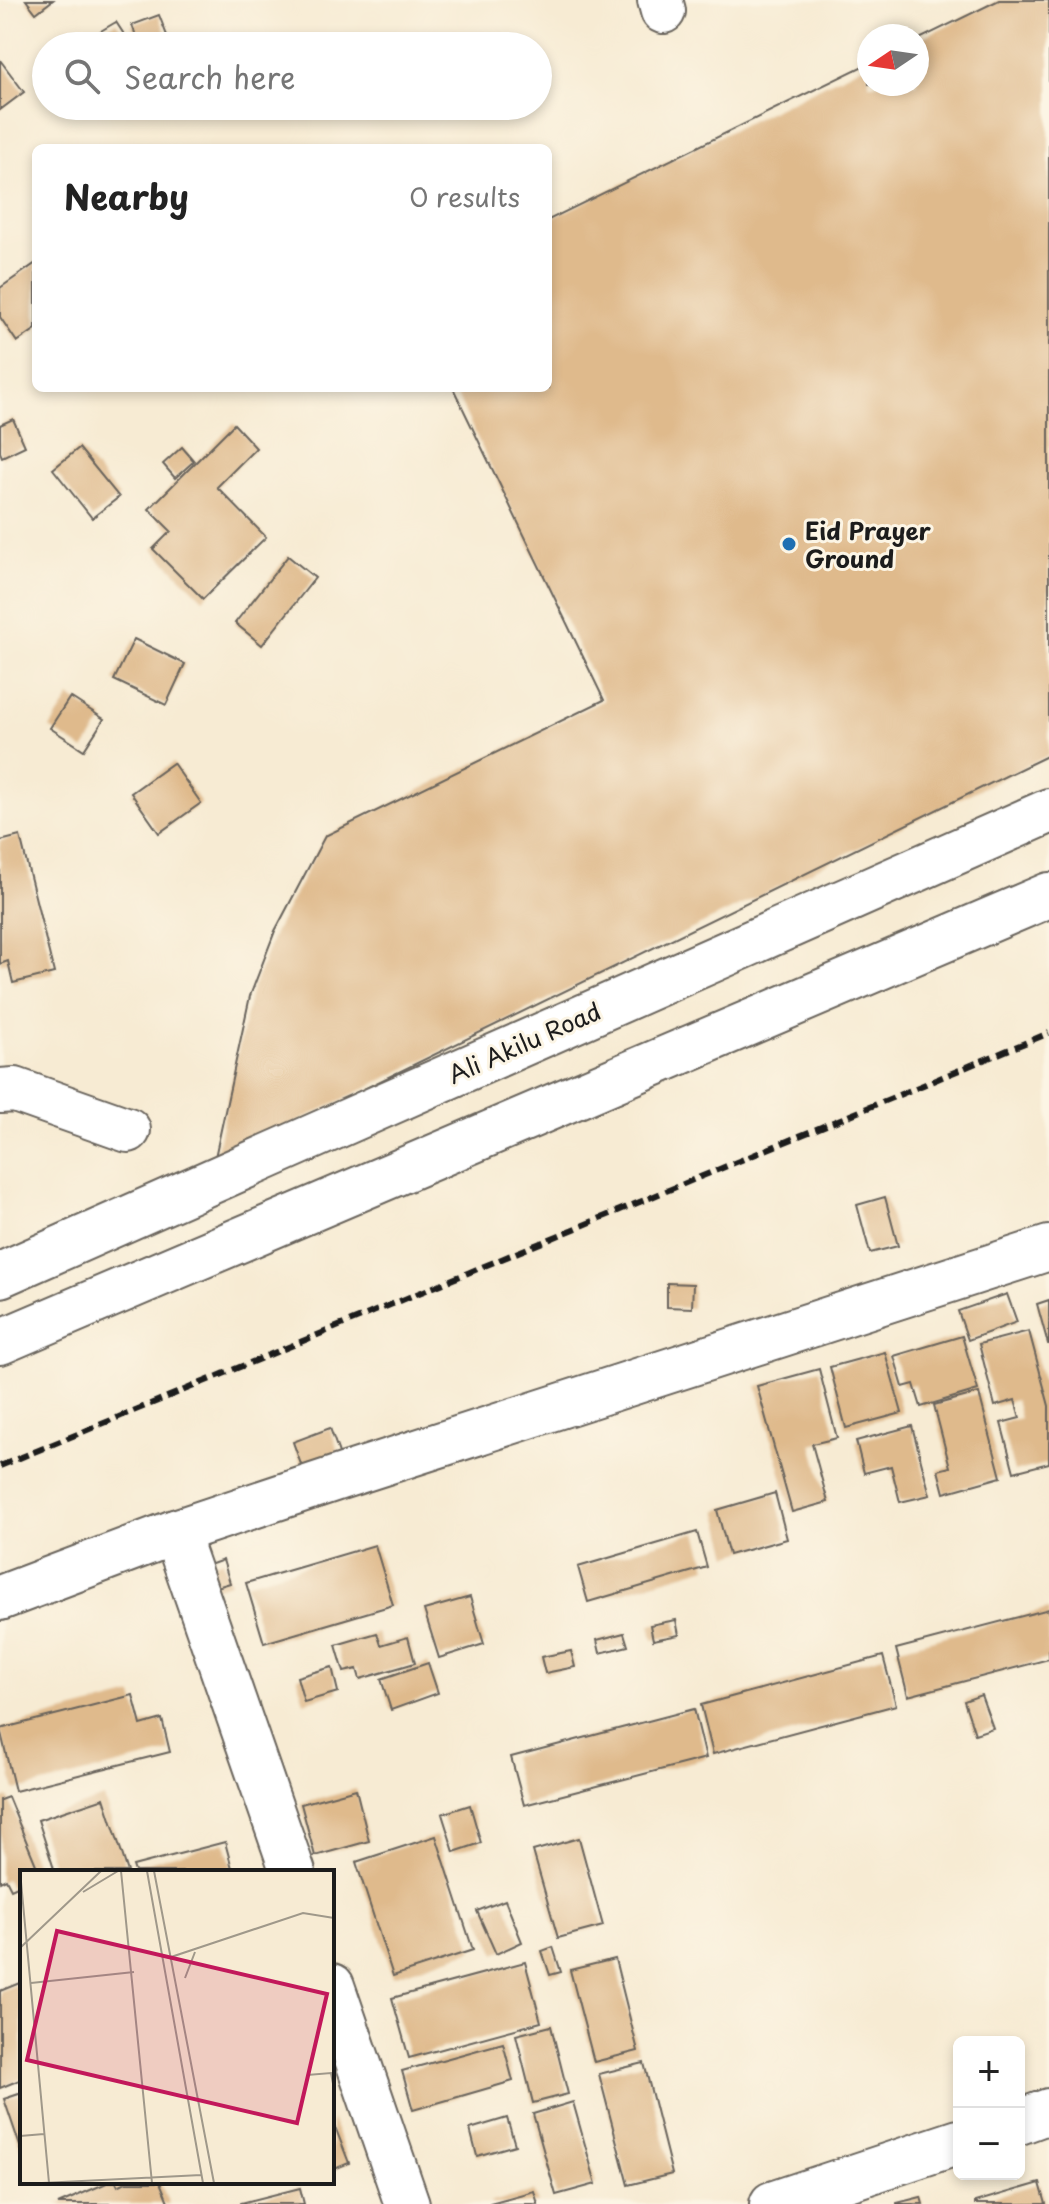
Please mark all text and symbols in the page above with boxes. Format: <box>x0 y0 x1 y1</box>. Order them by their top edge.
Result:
north arrow <box>857 24 929 96</box>
search box <box>32 32 552 120</box>
icon: search <box>60 54 104 98</box>
text: Search here <box>124 54 296 99</box>
text: Nearby <box>64 170 189 222</box>
text: 0 results <box>409 177 520 216</box>
place label: Eid Prayer Ground <box>805 512 932 576</box>
marker: Eid Prayer Ground <box>780 535 798 553</box>
street label: Ali Akilu Road <box>442 992 606 1092</box>
inset map <box>20 1870 334 2184</box>
map controls <box>953 2036 1025 2180</box>
button: + <box>953 2036 1025 2108</box>
button: − <box>953 2108 1025 2180</box>

